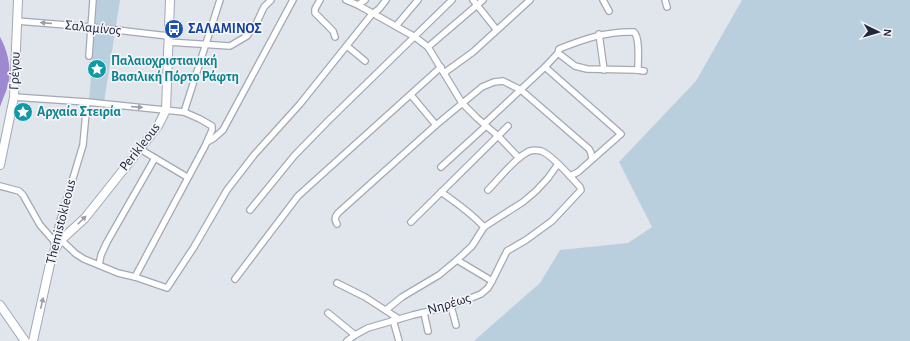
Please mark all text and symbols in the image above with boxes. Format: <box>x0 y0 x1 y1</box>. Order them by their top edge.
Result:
north arrow <box>858 12 898 52</box>
street label: Σαλαμίνος <box>64 18 122 38</box>
bus stop icon: ΣΑΛΑΜΙΝΟΣ <box>163 18 185 40</box>
one-way arrow <box>40 20 52 27</box>
place label: ΣΑΛΑΜΙΝΟΣ <box>188 22 262 36</box>
text: N <box>882 29 893 37</box>
street label: Γρέγου <box>7 52 23 90</box>
place label: Παλαιοχριστιανική Βασιλική Πόρτο Ράφτη <box>111 54 239 84</box>
place icon: Παλαιοχριστιανική Βασιλική Πόρτο Ράφτη <box>86 58 108 80</box>
place icon: Αρχαία Στειρία <box>12 101 34 123</box>
place label: Αρχαία Στειρία <box>37 104 122 119</box>
one-way arrow <box>131 104 143 110</box>
street label: Perikleous <box>117 120 163 174</box>
street label: Themistokleous <box>44 178 78 266</box>
one-way arrow <box>77 215 87 225</box>
street label: Νηρέως <box>426 291 473 317</box>
one-way arrow <box>39 297 45 309</box>

